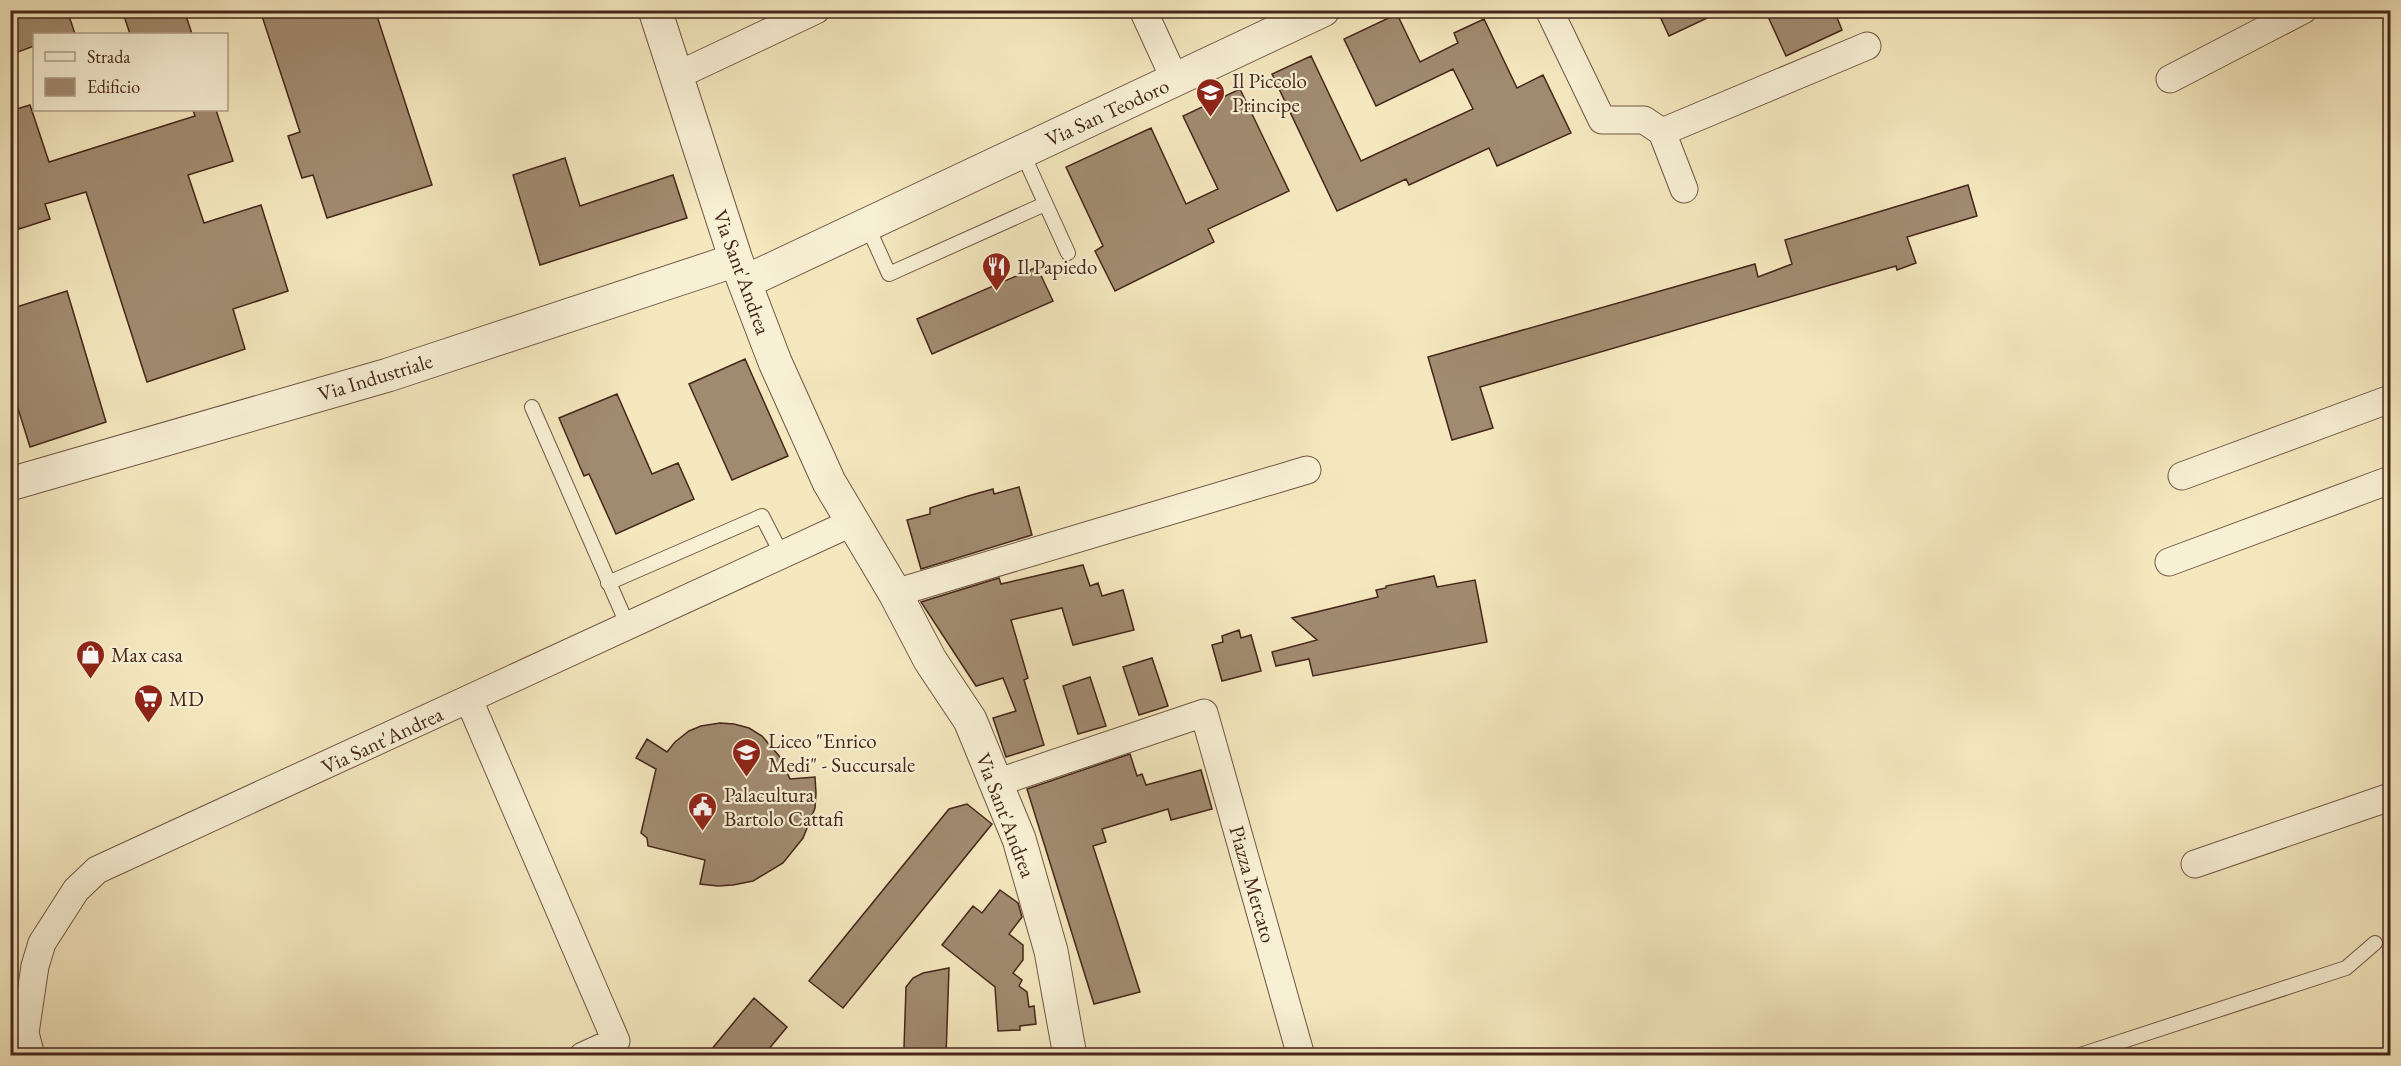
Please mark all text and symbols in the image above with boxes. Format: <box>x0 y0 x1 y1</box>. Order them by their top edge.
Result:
legend <box>33 33 228 111</box>
text: Strada <box>87 45 131 68</box>
place label: Il Piccolo Principe <box>1232 67 1307 118</box>
street label: Via San Teodoro <box>1041 72 1173 152</box>
text: Edificio <box>87 75 140 98</box>
school or university icon: Il Piccolo Principe <box>1195 76 1227 118</box>
street label: Via Sant'Andrea <box>707 206 777 339</box>
restaurant icon: Il Papiedo <box>980 250 1012 292</box>
place label: Il Papiedo <box>1017 253 1097 280</box>
street label: Via Industriale <box>314 347 436 407</box>
shop icon: Max casa <box>74 638 106 680</box>
place label: Max casa <box>111 641 184 668</box>
supermarket icon: MD <box>132 682 164 724</box>
place label: MD <box>169 685 204 712</box>
street label: Via Sant'Andrea <box>317 700 448 780</box>
place label: Liceo "Enrico Medi" - Succursale <box>768 727 915 778</box>
school or university icon: Liceo "Enrico Medi" - Succursale <box>731 736 763 778</box>
street label: Via Sant'Andrea <box>970 749 1042 882</box>
place label: Palacultura Bartolo Cattafi <box>724 781 844 832</box>
public building icon: Palacultura Bartolo Cattafi <box>687 790 719 832</box>
street label: Piazza Mercato <box>1223 822 1283 946</box>

